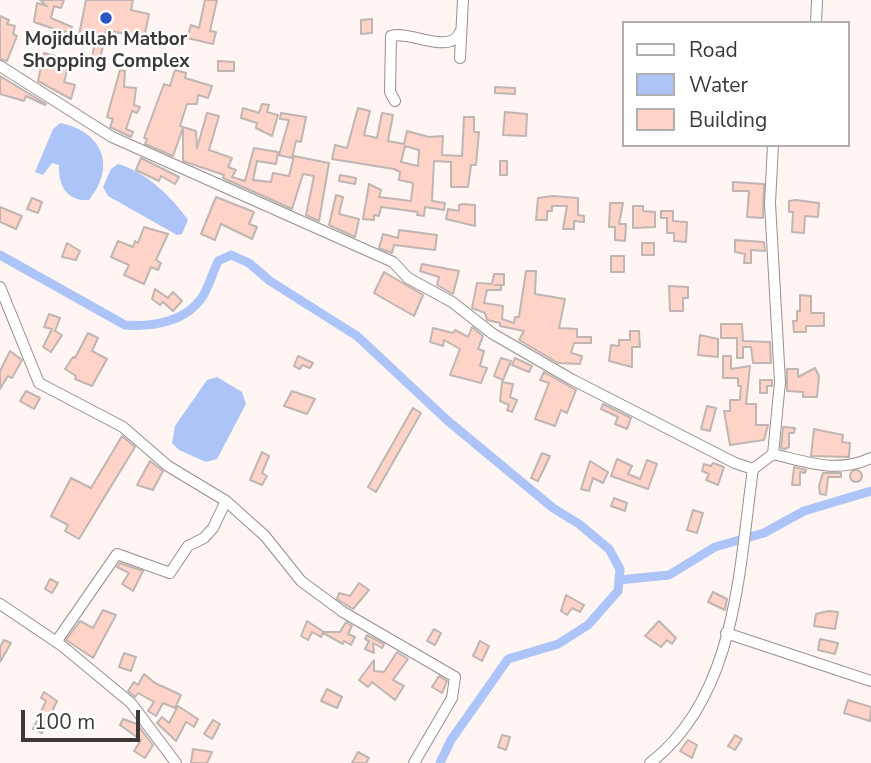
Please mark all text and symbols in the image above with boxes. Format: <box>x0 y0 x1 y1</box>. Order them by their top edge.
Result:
marker: Mojidullah Matbor Shopping Complex <box>98 10 114 26</box>
legend <box>622 21 850 147</box>
place label: Mojidullah Matbor Shopping Complex <box>22 29 190 73</box>
text: Road <box>689 36 738 64</box>
text: Water <box>689 71 748 99</box>
text: Building <box>689 106 767 134</box>
scale bar <box>24 696 144 740</box>
text: 100 m <box>34 708 95 736</box>

